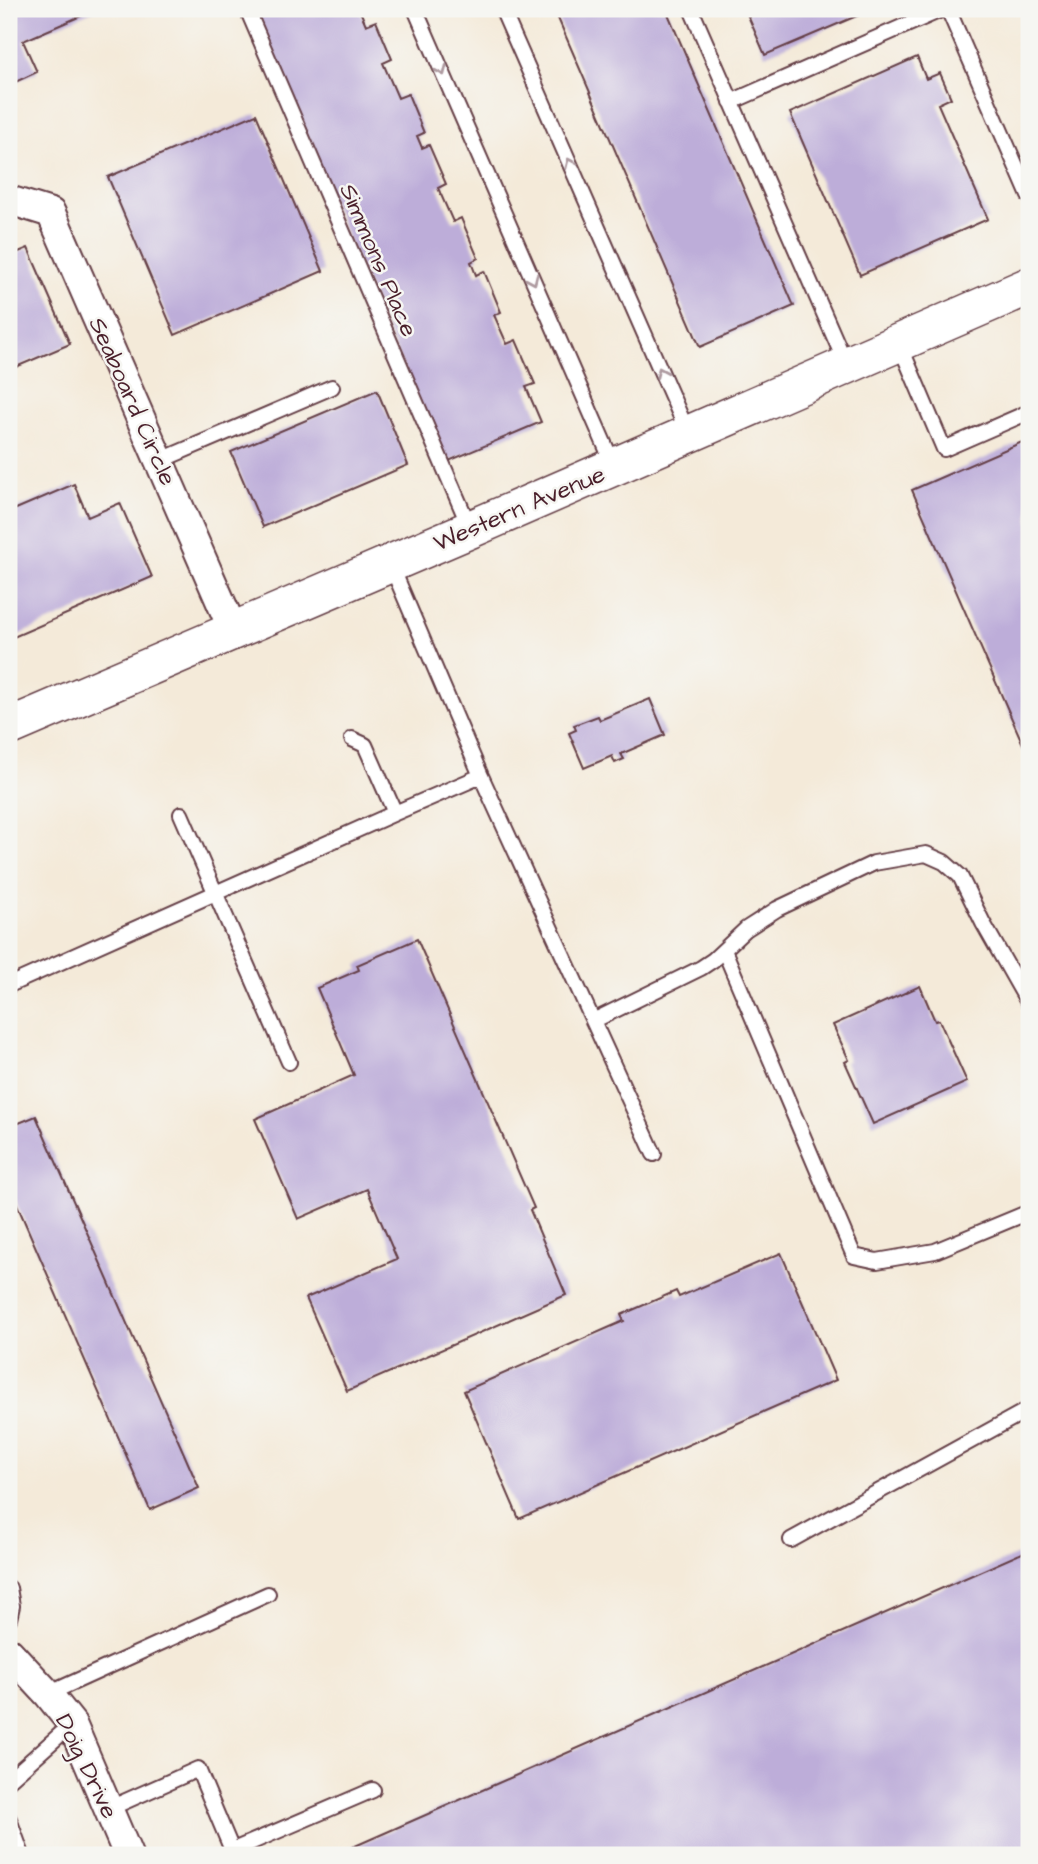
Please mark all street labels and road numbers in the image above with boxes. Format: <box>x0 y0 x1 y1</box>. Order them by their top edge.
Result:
street label: Simmons Place <box>331 179 426 342</box>
street label: Seaboard Circle <box>80 312 184 491</box>
street label: Western Avenue <box>428 457 610 560</box>
street label: Doig Drive <box>45 1708 126 1825</box>

